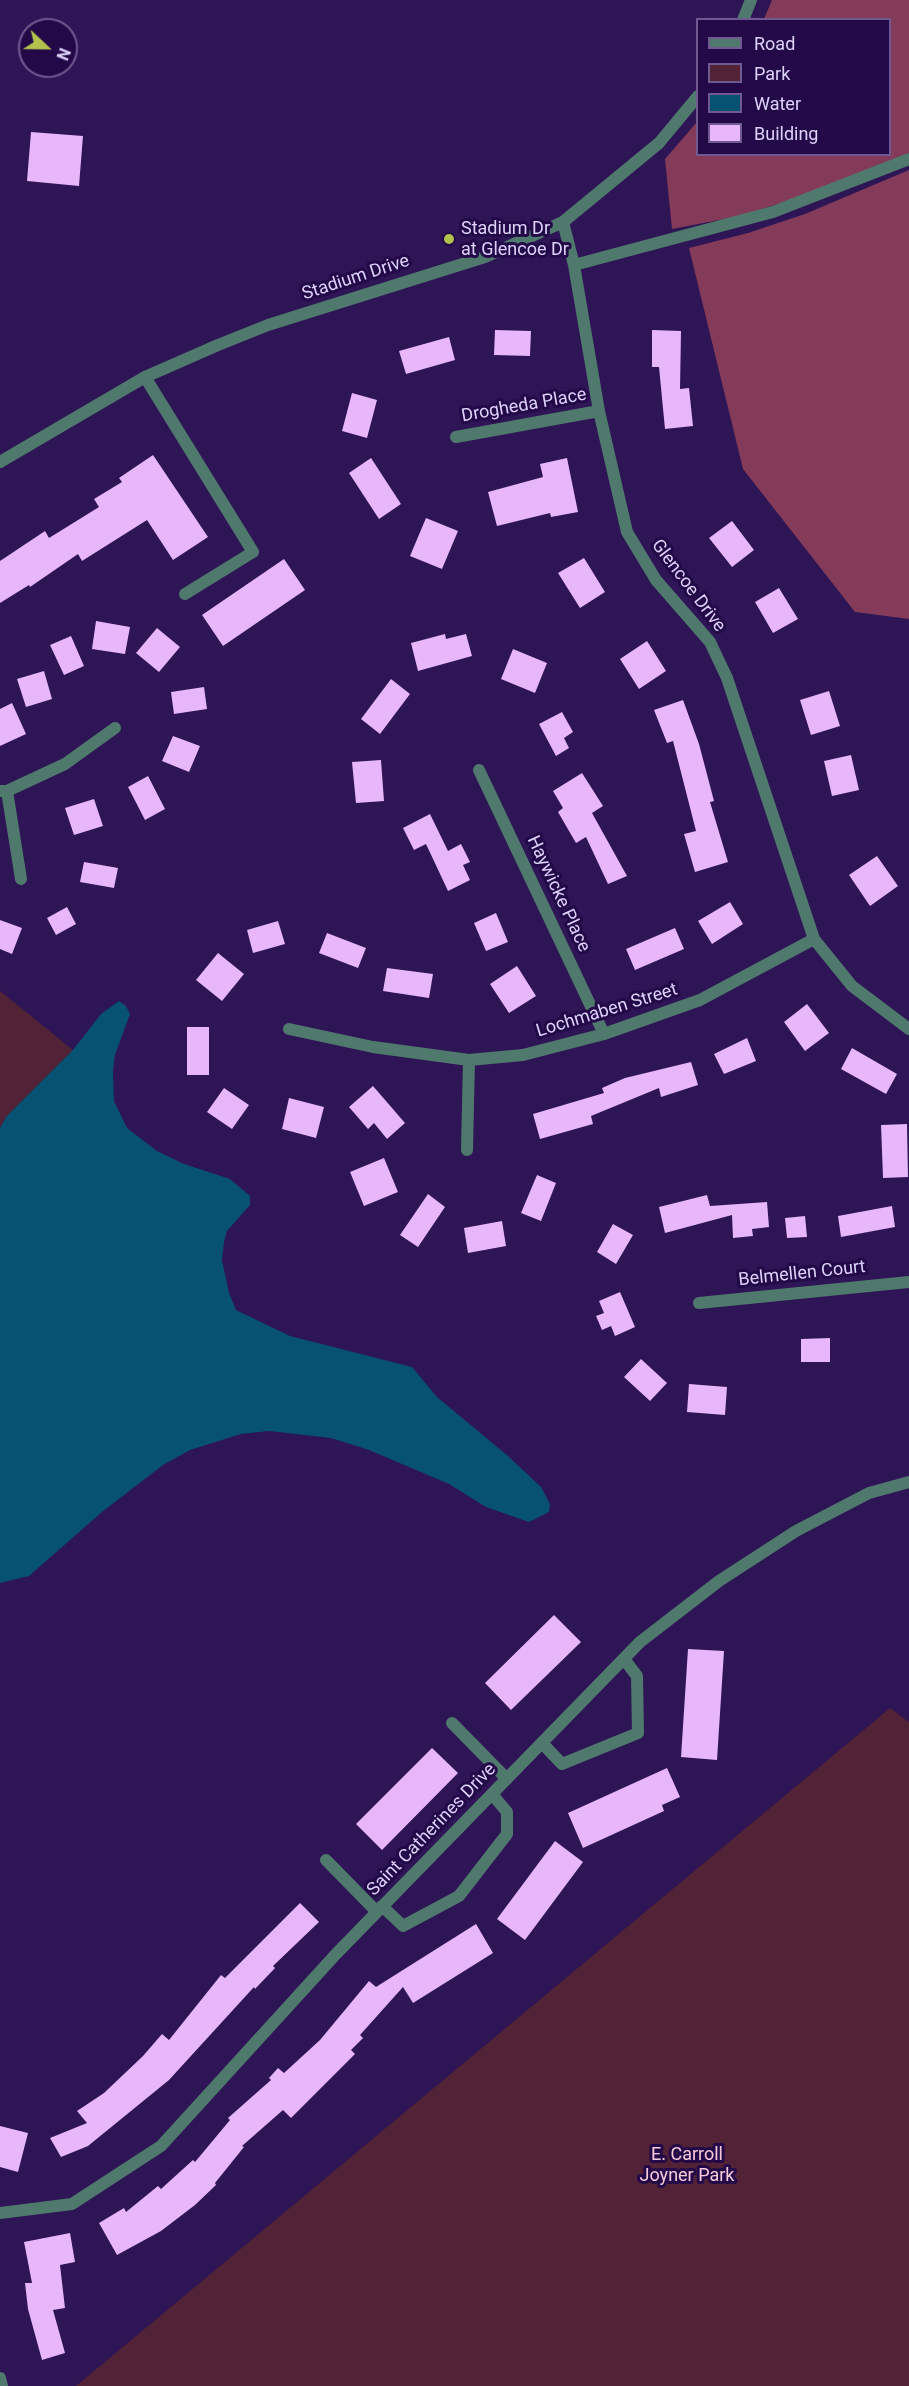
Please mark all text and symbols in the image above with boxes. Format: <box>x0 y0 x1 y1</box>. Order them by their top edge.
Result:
north arrow <box>18 18 78 78</box>
legend <box>696 18 891 156</box>
text: Road <box>754 33 795 54</box>
text: N <box>52 45 74 63</box>
text: Park <box>754 63 790 84</box>
text: Water <box>754 93 801 114</box>
text: Building <box>754 123 818 144</box>
place label: Stadium Dr at Glencoe Dr <box>461 218 569 260</box>
marker: Stadium Dr at Glencoe Dr <box>442 232 456 246</box>
street label: Stadium Drive <box>300 250 412 306</box>
street label: Drogheda Place <box>460 384 588 428</box>
street label: Glencoe Drive <box>646 535 730 637</box>
street label: Haywicke Place <box>522 832 594 956</box>
street label: Lochmaben Street <box>534 979 680 1043</box>
street label: Belmellen Court <box>737 1257 867 1291</box>
street label: Saint Catherines Drive <box>363 1759 501 1901</box>
park label: E. Carroll Joyner Park <box>640 2144 734 2186</box>

